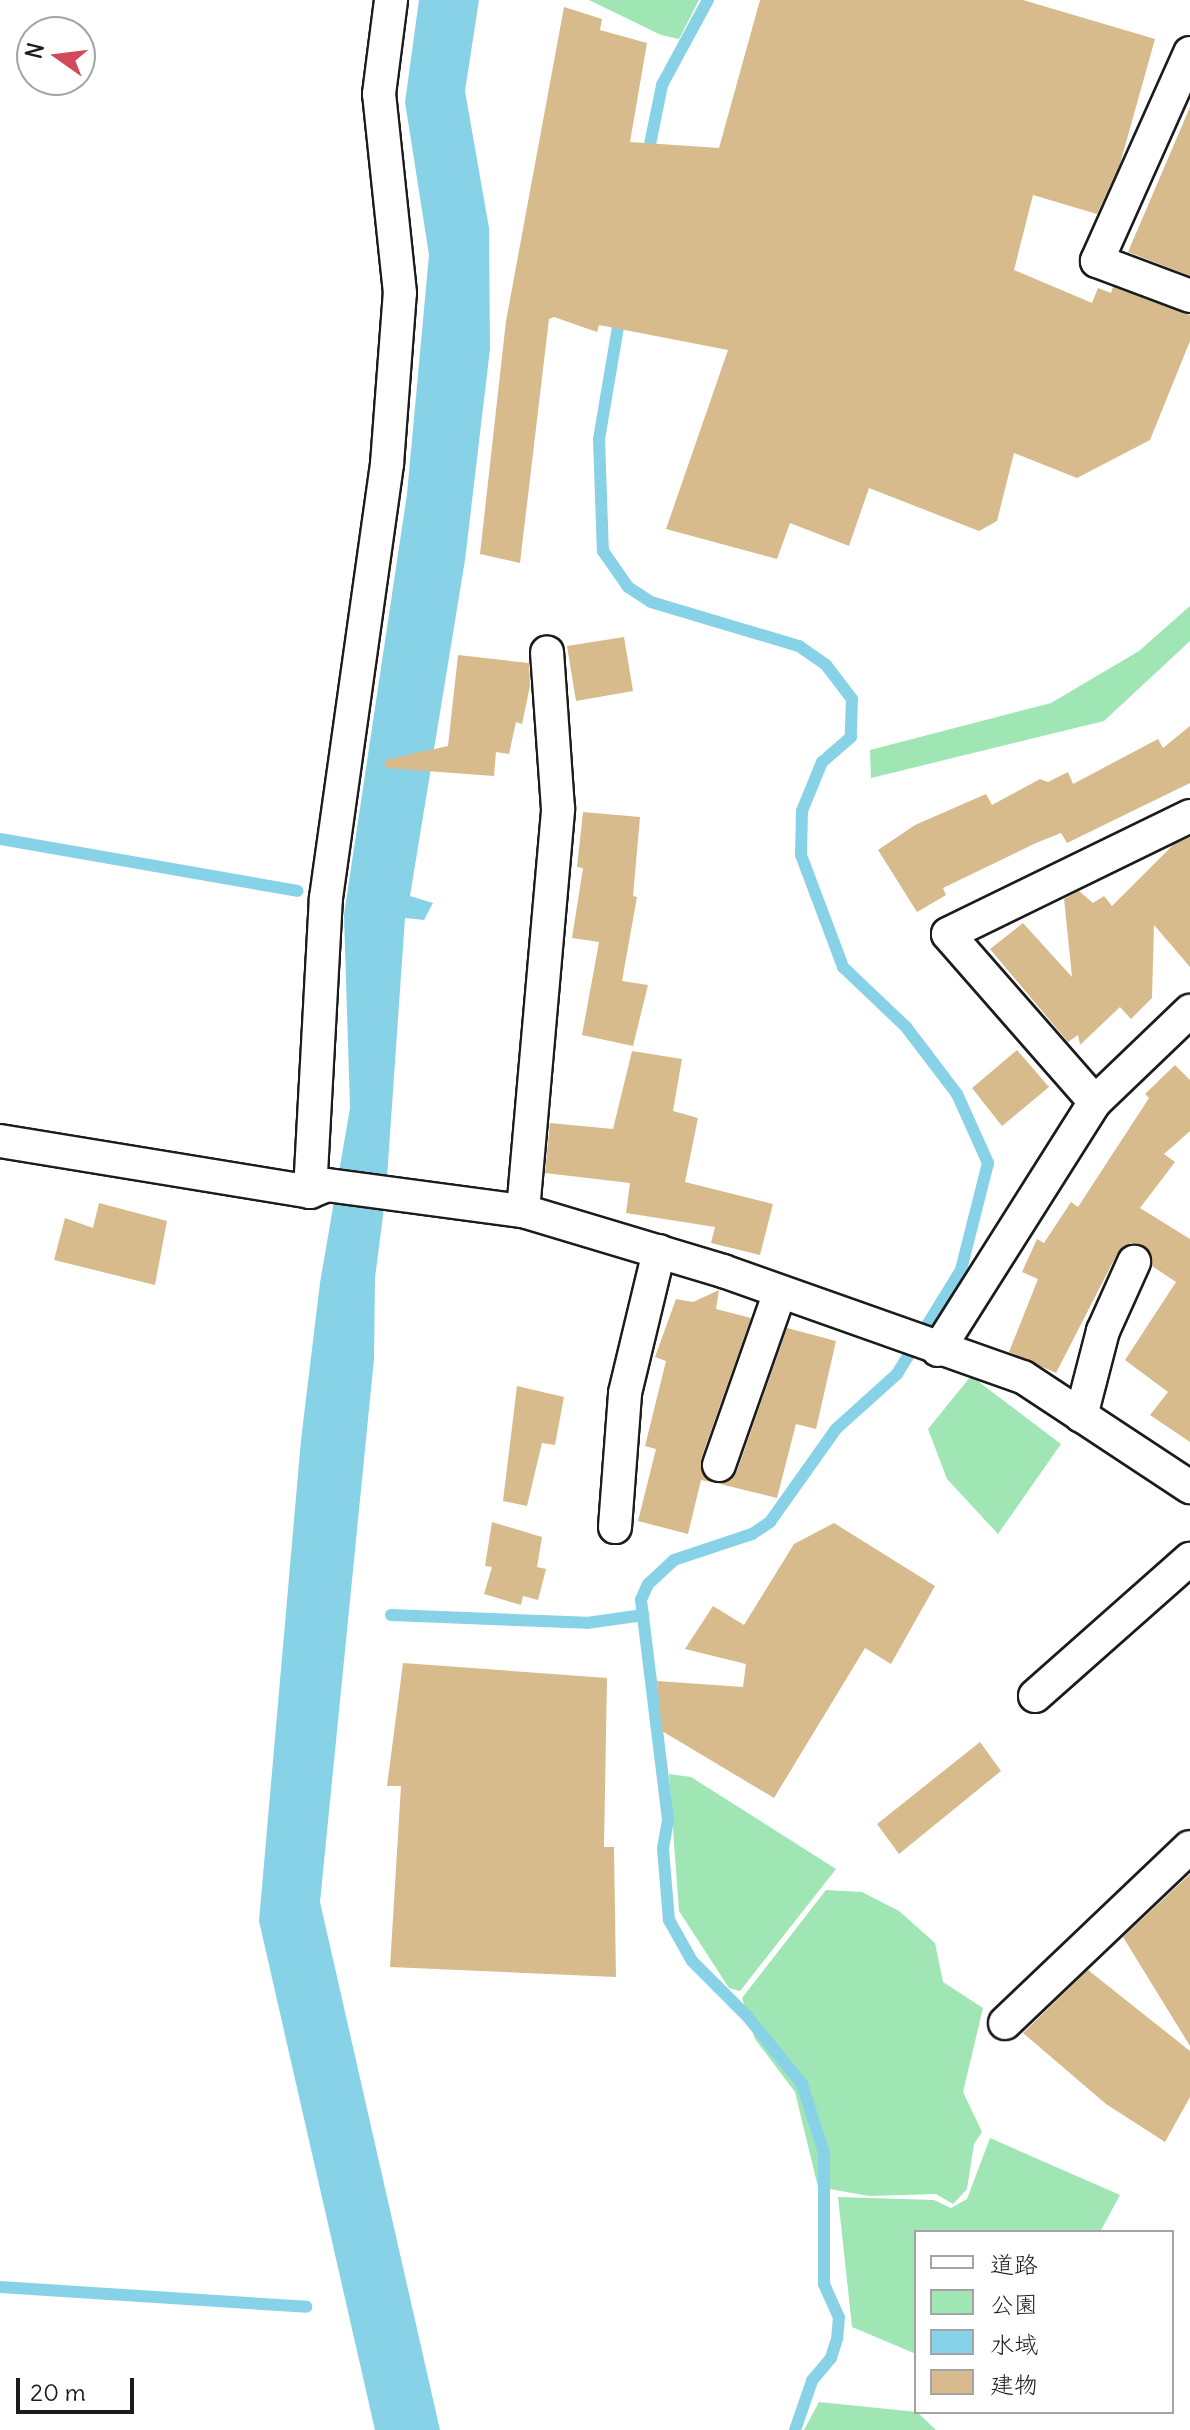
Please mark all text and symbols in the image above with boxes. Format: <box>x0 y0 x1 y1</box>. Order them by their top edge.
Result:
north arrow <box>16 16 96 96</box>
text: N <box>19 40 50 61</box>
legend <box>914 2230 1174 2414</box>
text: 道路 <box>990 2249 1038 2279</box>
text: 公園 <box>990 2289 1038 2319</box>
text: 水域 <box>990 2329 1038 2359</box>
scale bar <box>20 2362 138 2412</box>
text: 建物 <box>990 2369 1038 2399</box>
text: 20 m <box>30 2377 86 2407</box>

